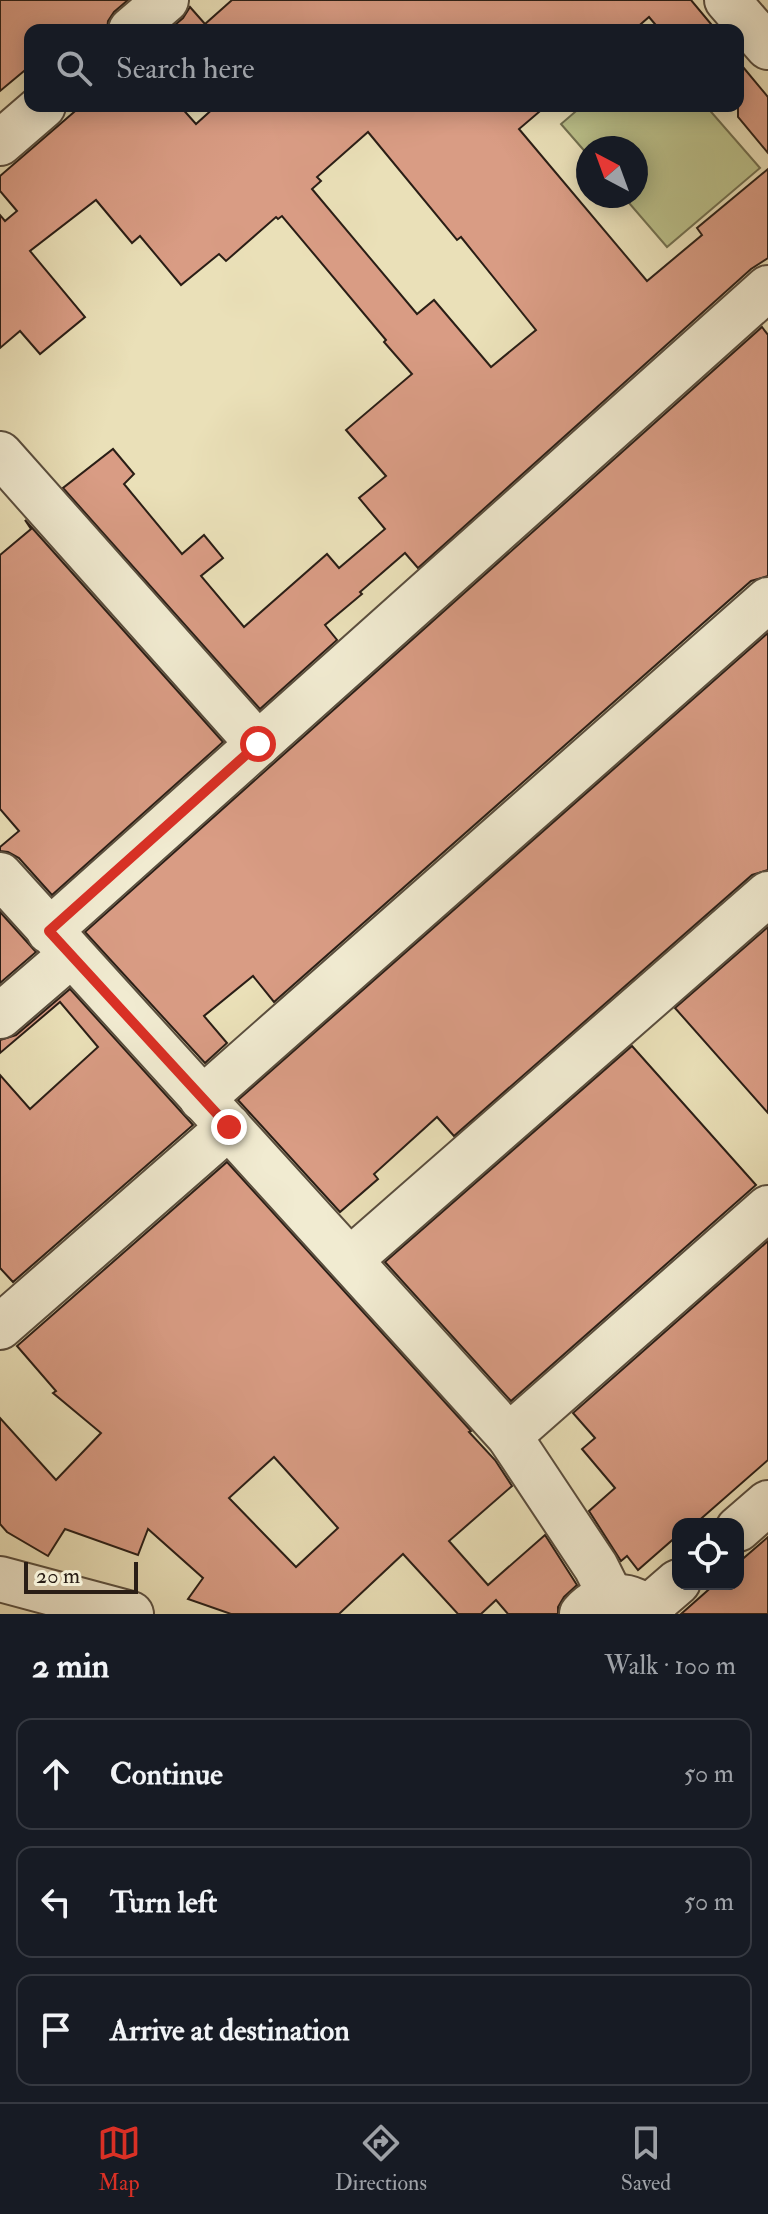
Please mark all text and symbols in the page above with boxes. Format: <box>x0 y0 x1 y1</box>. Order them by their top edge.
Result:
search box <box>24 24 744 112</box>
icon: search <box>52 46 96 90</box>
text: Search here <box>116 50 255 87</box>
north arrow <box>576 136 648 208</box>
route start <box>240 726 276 762</box>
route end <box>211 1109 247 1145</box>
map controls <box>672 1518 744 1590</box>
button: locate <box>672 1518 744 1590</box>
scale bar <box>24 1558 138 1594</box>
text: 20 m <box>36 1562 80 1590</box>
text: 2 min <box>32 1645 109 1688</box>
text: Walk · 100 m <box>605 1650 736 1682</box>
icon: ahead <box>34 1752 78 1796</box>
text: Continue <box>110 1756 223 1793</box>
text: 50 m <box>684 1758 734 1790</box>
icon: left <box>34 1880 78 1924</box>
text: Turn left <box>110 1884 217 1921</box>
text: 50 m <box>684 1886 734 1918</box>
icon: arrive <box>34 2008 78 2052</box>
text: Arrive at destination <box>110 2012 350 2049</box>
tab: Map <box>97 2121 141 2197</box>
tab: Directions <box>335 2121 427 2197</box>
tab: Saved <box>621 2121 671 2197</box>

